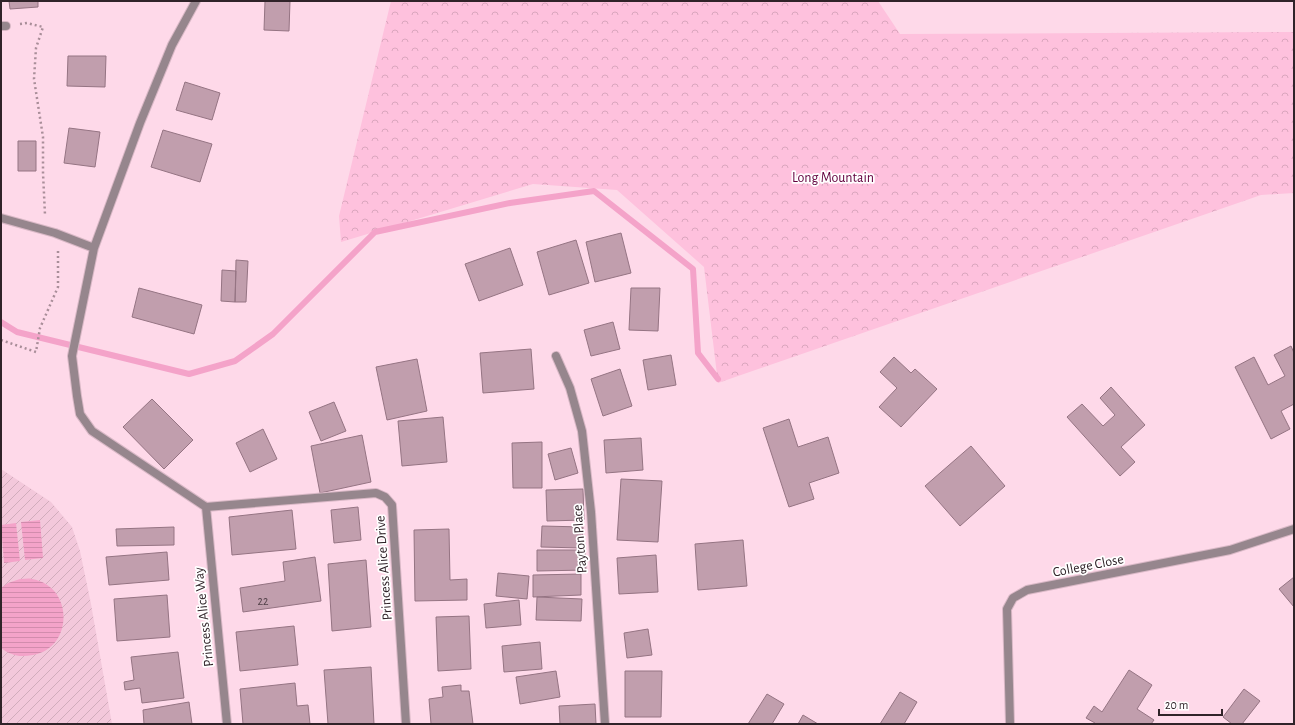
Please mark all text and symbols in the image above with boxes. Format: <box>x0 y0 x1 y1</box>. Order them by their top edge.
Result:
park label: Long Mountain <box>792 171 874 185</box>
street label: Payton Place <box>571 504 589 574</box>
street label: Princess Alice Drive <box>373 515 395 621</box>
street label: College Close <box>1052 552 1125 580</box>
street label: Princess Alice Way <box>192 567 216 667</box>
house number: 22 <box>258 595 269 607</box>
scale bar <box>1159 691 1222 717</box>
text: 20 m <box>1165 699 1188 711</box>

